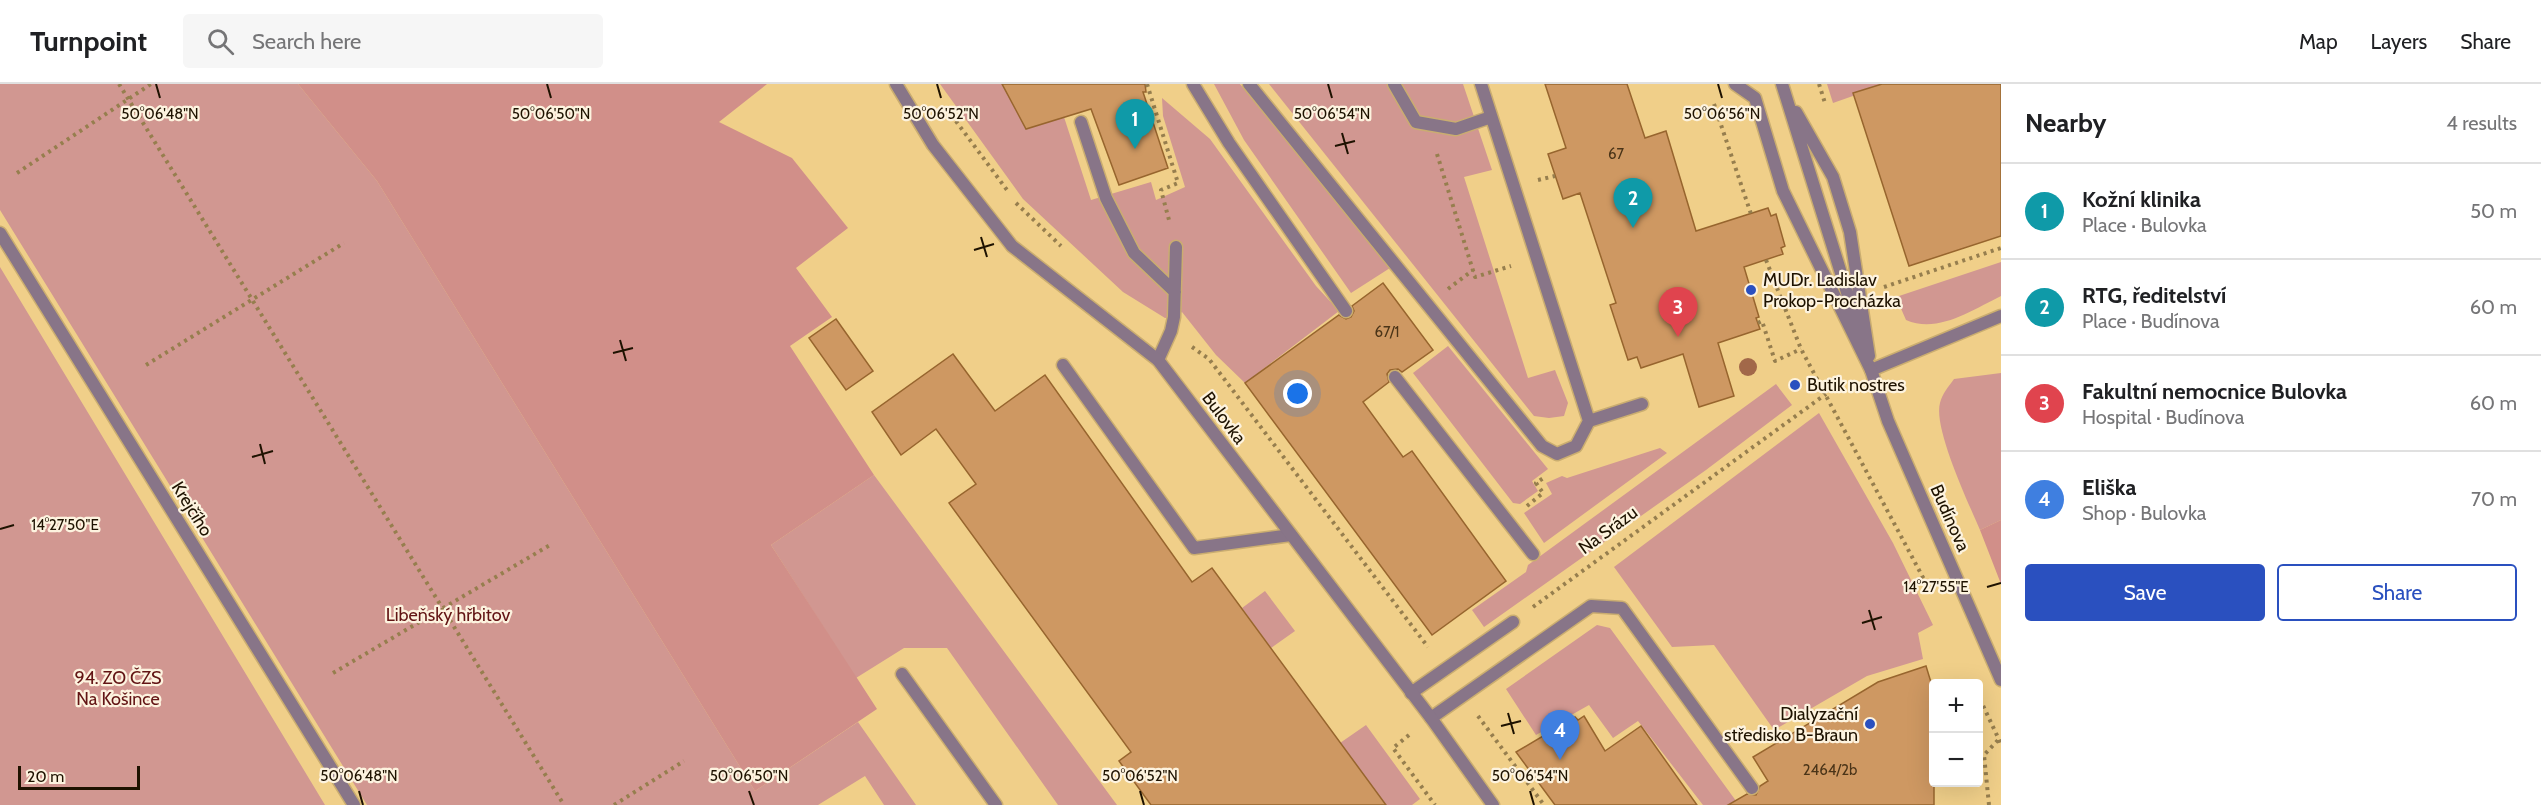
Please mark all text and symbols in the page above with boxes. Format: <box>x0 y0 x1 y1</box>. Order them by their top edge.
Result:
search box <box>183 14 603 68</box>
text: Turnpoint <box>30 24 147 58</box>
icon: search <box>204 25 237 58</box>
text: Search here <box>252 28 361 55</box>
text: Map <box>2299 29 2338 54</box>
text: Layers <box>2371 29 2427 54</box>
text: Share <box>2460 29 2511 54</box>
pin: 1 <box>1116 100 1154 149</box>
text: 50°06'48"N <box>121 105 199 123</box>
text: 50°06'50"N <box>512 105 590 123</box>
text: 50°06'52"N <box>903 105 979 123</box>
text: 50°06'54"N <box>1294 105 1370 123</box>
text: 50°06'56"N <box>1684 105 1760 123</box>
text: Nearby <box>2025 107 2106 139</box>
text: 4 results <box>2446 111 2517 135</box>
house number: 67 <box>1608 145 1624 163</box>
pin: 2 <box>1614 178 1652 228</box>
text: Kožní klinika <box>2082 186 2201 213</box>
text: 1 <box>2041 199 2048 223</box>
text: 50 m <box>2470 199 2517 223</box>
text: Place · Bulovka <box>2082 213 2207 237</box>
place label: MUDr. Ladislav Prokop-Procházka <box>1763 269 1901 312</box>
text: RTG, ředitelství <box>2082 282 2226 309</box>
marker: MUDr. Ladislav Prokop-Procházka <box>1744 283 1758 297</box>
pin: 3 <box>1658 288 1698 337</box>
text: 2 <box>2039 295 2050 319</box>
text: 60 m <box>2470 295 2517 319</box>
text: Place · Budínova <box>2082 309 2220 333</box>
house number: 67/1 <box>1375 323 1399 341</box>
place label: Butik nostres <box>1807 374 1905 396</box>
marker: Butik nostres <box>1788 378 1802 392</box>
text: Fakultní nemocnice Bulovka <box>2082 378 2347 405</box>
your location <box>1283 379 1312 408</box>
street label: Bulovka <box>1197 388 1251 449</box>
text: 3 <box>2039 391 2050 415</box>
text: 60 m <box>2470 391 2517 415</box>
text: Hospital · Budínova <box>2082 405 2244 429</box>
text: Eliška <box>2082 474 2136 501</box>
street label: Krejčího <box>167 478 217 540</box>
street label: Budínova <box>1925 481 1975 555</box>
text: 4 <box>2038 487 2051 511</box>
text: 70 m <box>2471 487 2517 511</box>
street label: Na Srázu <box>1574 501 1642 559</box>
text: Shop · Bulovka <box>2082 501 2206 525</box>
text: 14°27'50"E <box>31 516 99 534</box>
button: Save <box>2025 564 2265 621</box>
button: Share <box>2277 564 2517 621</box>
text: 14°27'55"E <box>1903 578 1969 596</box>
park label: Libeňský hřbitov <box>386 604 510 626</box>
park label: 94. ZO ČZS Na Košince <box>74 667 162 710</box>
map controls <box>1929 679 1983 787</box>
button: + <box>1929 679 1983 733</box>
place label: Dialyzační středisko B-Braun <box>1724 703 1858 746</box>
pin: 4 <box>1540 710 1580 760</box>
marker: Dialyzační středisko B-Braun <box>1863 717 1877 731</box>
button: − <box>1929 733 1983 787</box>
house number: 2464/2b <box>1803 761 1857 779</box>
scale bar <box>18 763 140 790</box>
text: 20 m <box>27 767 64 786</box>
text: 50°06'48"N <box>320 767 398 785</box>
text: 50°06'50"N <box>710 767 788 785</box>
text: 50°06'52"N <box>1102 767 1178 785</box>
text: 50°06'54"N <box>1492 767 1568 785</box>

